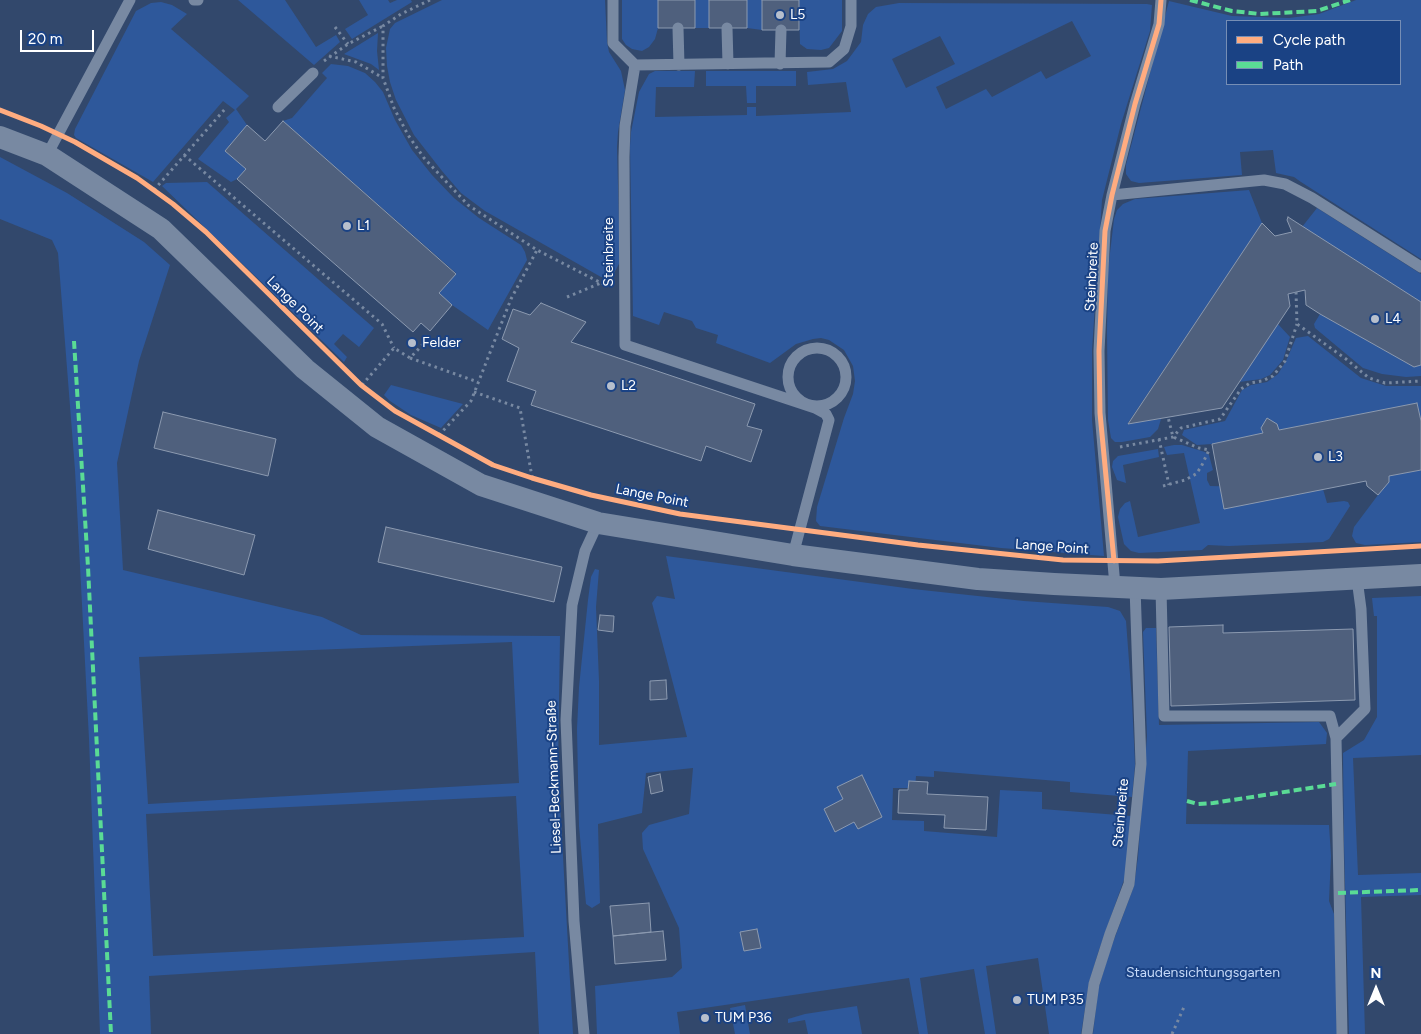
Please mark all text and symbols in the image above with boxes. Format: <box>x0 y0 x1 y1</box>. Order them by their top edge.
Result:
place label: L5 <box>790 7 805 23</box>
marker: L5 <box>774 9 786 21</box>
scale bar <box>22 20 96 52</box>
legend <box>1226 20 1401 85</box>
text: 20 m <box>28 30 62 48</box>
text: Cycle path <box>1273 31 1345 49</box>
text: Path <box>1273 56 1303 74</box>
street label: Steinbreite <box>601 217 617 287</box>
place label: L1 <box>357 218 370 234</box>
marker: L1 <box>341 220 353 232</box>
street label: Steinbreite <box>1082 242 1102 312</box>
street label: Lange Point <box>263 273 327 337</box>
place label: L4 <box>1385 311 1401 327</box>
marker: L4 <box>1369 313 1381 325</box>
place label: Felder <box>422 335 461 351</box>
marker: Felder <box>406 337 418 349</box>
place label: L2 <box>621 378 636 394</box>
marker: L2 <box>605 380 617 392</box>
place label: L3 <box>1328 449 1343 465</box>
marker: L3 <box>1312 451 1324 463</box>
street label: Lange Point <box>614 481 690 511</box>
street label: Lange Point <box>1015 536 1089 558</box>
street label: Liesel-Beckmann-Straße <box>543 700 565 854</box>
street label: Steinbreite <box>1110 778 1132 848</box>
north arrow <box>1351 964 1401 1014</box>
park label: Staudensichtungsgarten <box>1126 965 1280 981</box>
text: N <box>1371 965 1381 982</box>
place label: TUM P35 <box>1027 992 1084 1008</box>
marker: TUM P35 <box>1011 994 1023 1006</box>
place label: TUM P36 <box>715 1010 772 1026</box>
marker: TUM P36 <box>699 1012 711 1024</box>

